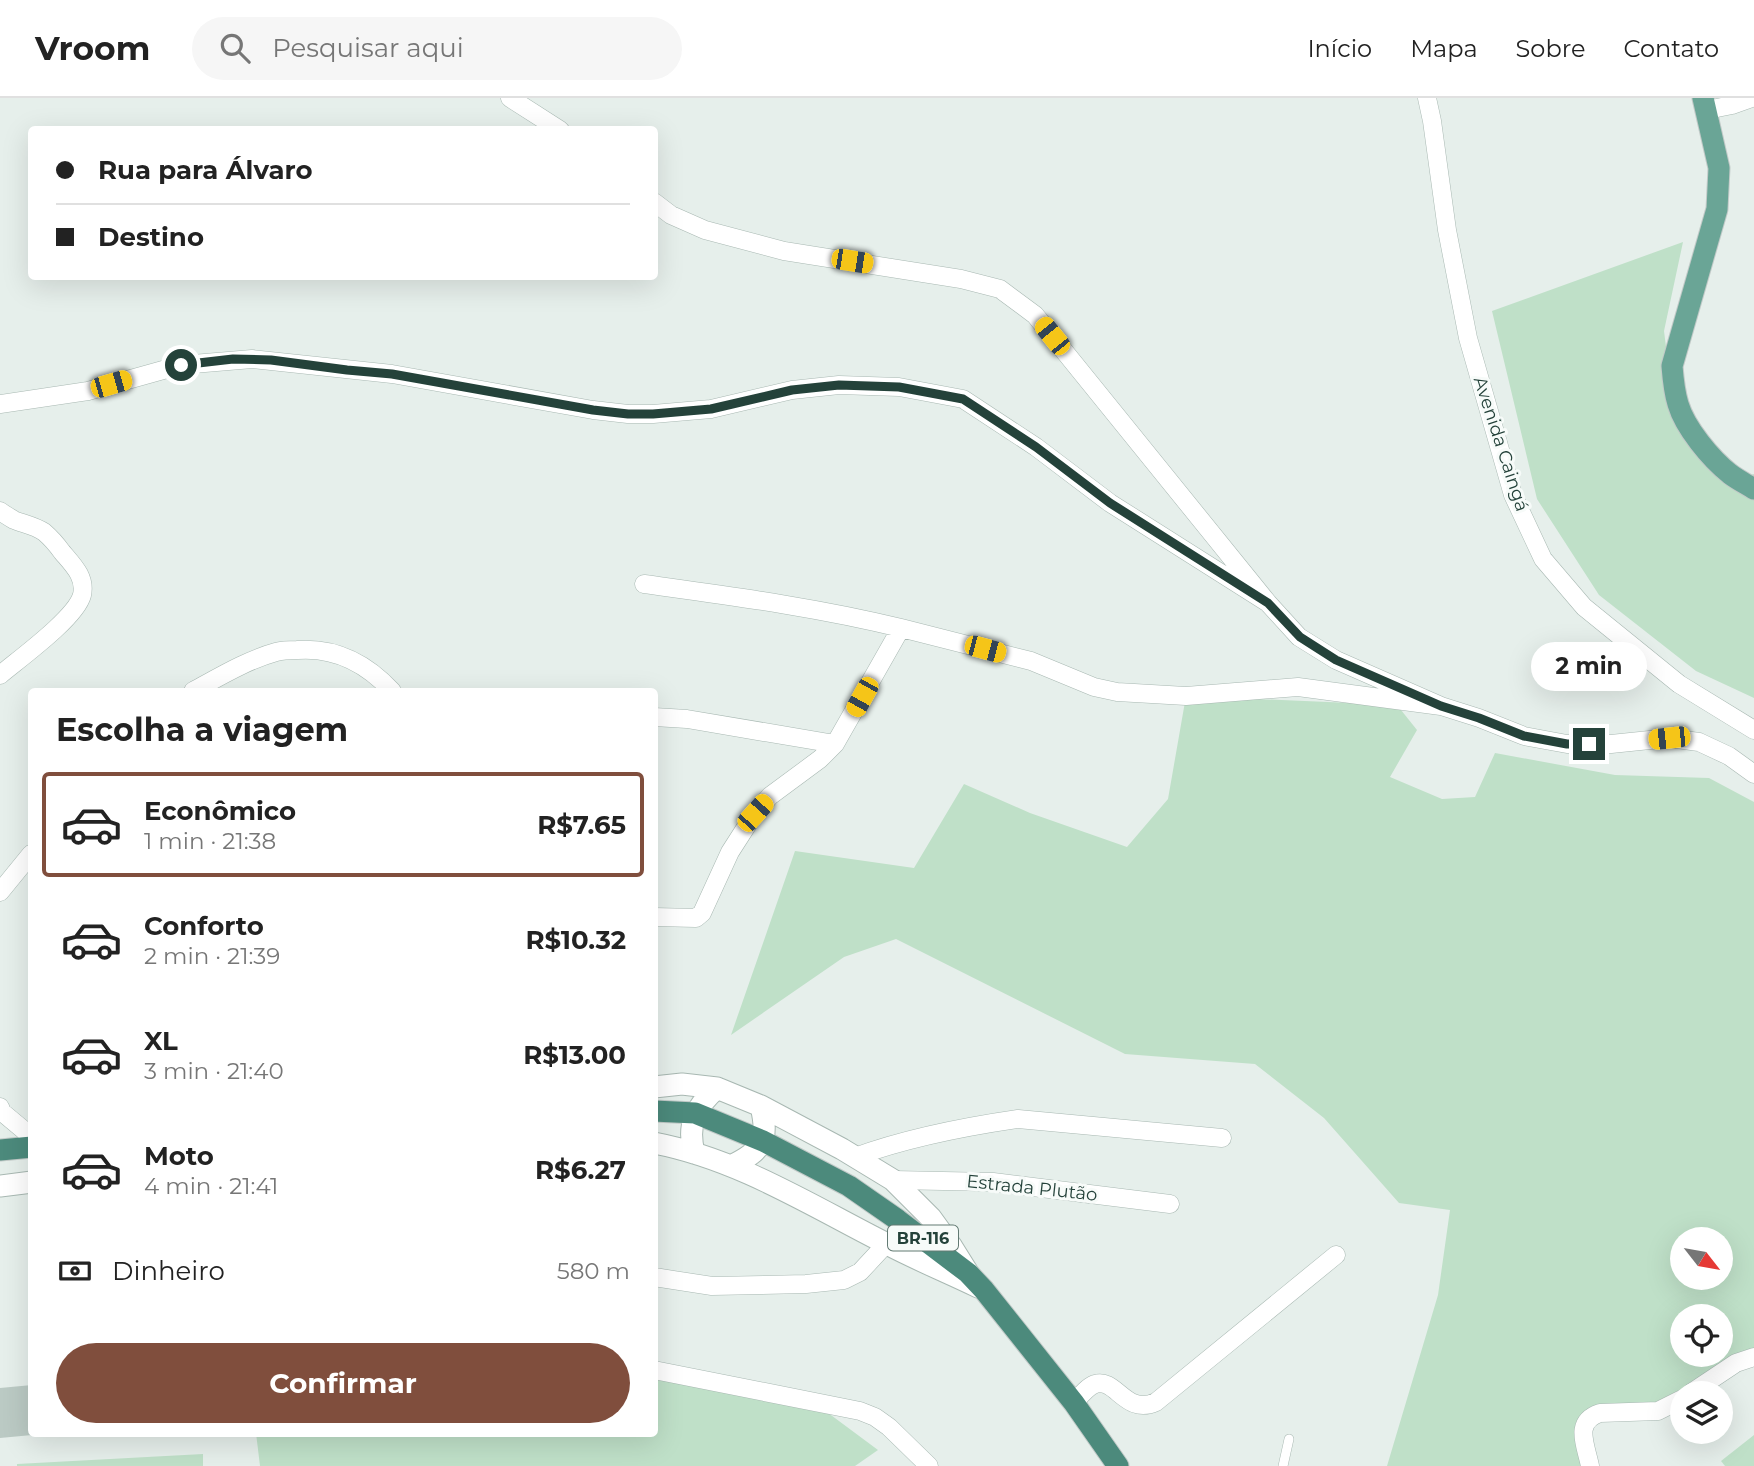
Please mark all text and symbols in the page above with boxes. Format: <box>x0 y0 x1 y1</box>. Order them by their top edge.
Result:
search box <box>192 17 682 80</box>
text: Vroom <box>35 28 150 68</box>
icon: search <box>216 29 254 67</box>
text: Pesquisar aqui <box>272 32 464 64</box>
text: Início <box>1307 34 1372 63</box>
text: Mapa <box>1410 34 1478 63</box>
text: Sobre <box>1516 34 1585 63</box>
text: Contato <box>1623 34 1719 63</box>
text: Rua para Álvaro <box>98 154 312 186</box>
text: Destino <box>98 221 204 253</box>
car <box>830 247 875 275</box>
car <box>1031 313 1074 359</box>
route start <box>165 349 197 381</box>
car <box>88 368 135 400</box>
street label: Avenida Caingá <box>1469 374 1533 514</box>
car <box>962 633 1009 665</box>
callout: 2 min <box>1531 642 1647 692</box>
text: 2 min <box>1555 652 1623 680</box>
car <box>843 674 882 720</box>
text: Escolha a viagem <box>56 710 348 749</box>
car <box>1648 725 1691 751</box>
route end <box>1573 728 1605 760</box>
car <box>734 790 777 836</box>
icon: car <box>60 793 123 856</box>
text: Econômico <box>144 795 296 827</box>
text: R$7.65 <box>537 809 626 841</box>
text: 1 min · 21:38 <box>144 827 276 855</box>
icon: car <box>60 908 123 971</box>
text: Conforto <box>144 910 264 942</box>
text: R$10.32 <box>525 924 626 956</box>
text: 2 min · 21:39 <box>144 942 280 970</box>
icon: car <box>60 1023 123 1086</box>
text: XL <box>144 1025 178 1057</box>
text: R$13.00 <box>523 1039 626 1071</box>
text: 3 min · 21:40 <box>144 1057 284 1085</box>
icon: car <box>60 1138 123 1201</box>
text: Moto <box>144 1140 214 1172</box>
text: R$6.27 <box>535 1154 626 1186</box>
street label: Estrada Plutão <box>966 1170 1098 1206</box>
text: 4 min · 21:41 <box>144 1172 278 1200</box>
road number: BR-116 <box>888 1226 958 1250</box>
north arrow <box>1670 1227 1732 1290</box>
map controls <box>1670 1227 1733 1444</box>
icon: cash <box>56 1252 94 1290</box>
text: Dinheiro <box>112 1255 225 1287</box>
text: 580 m <box>557 1257 630 1285</box>
button: locate <box>1670 1304 1733 1367</box>
button: Confirmar <box>56 1343 630 1423</box>
button: layers <box>1670 1381 1733 1444</box>

